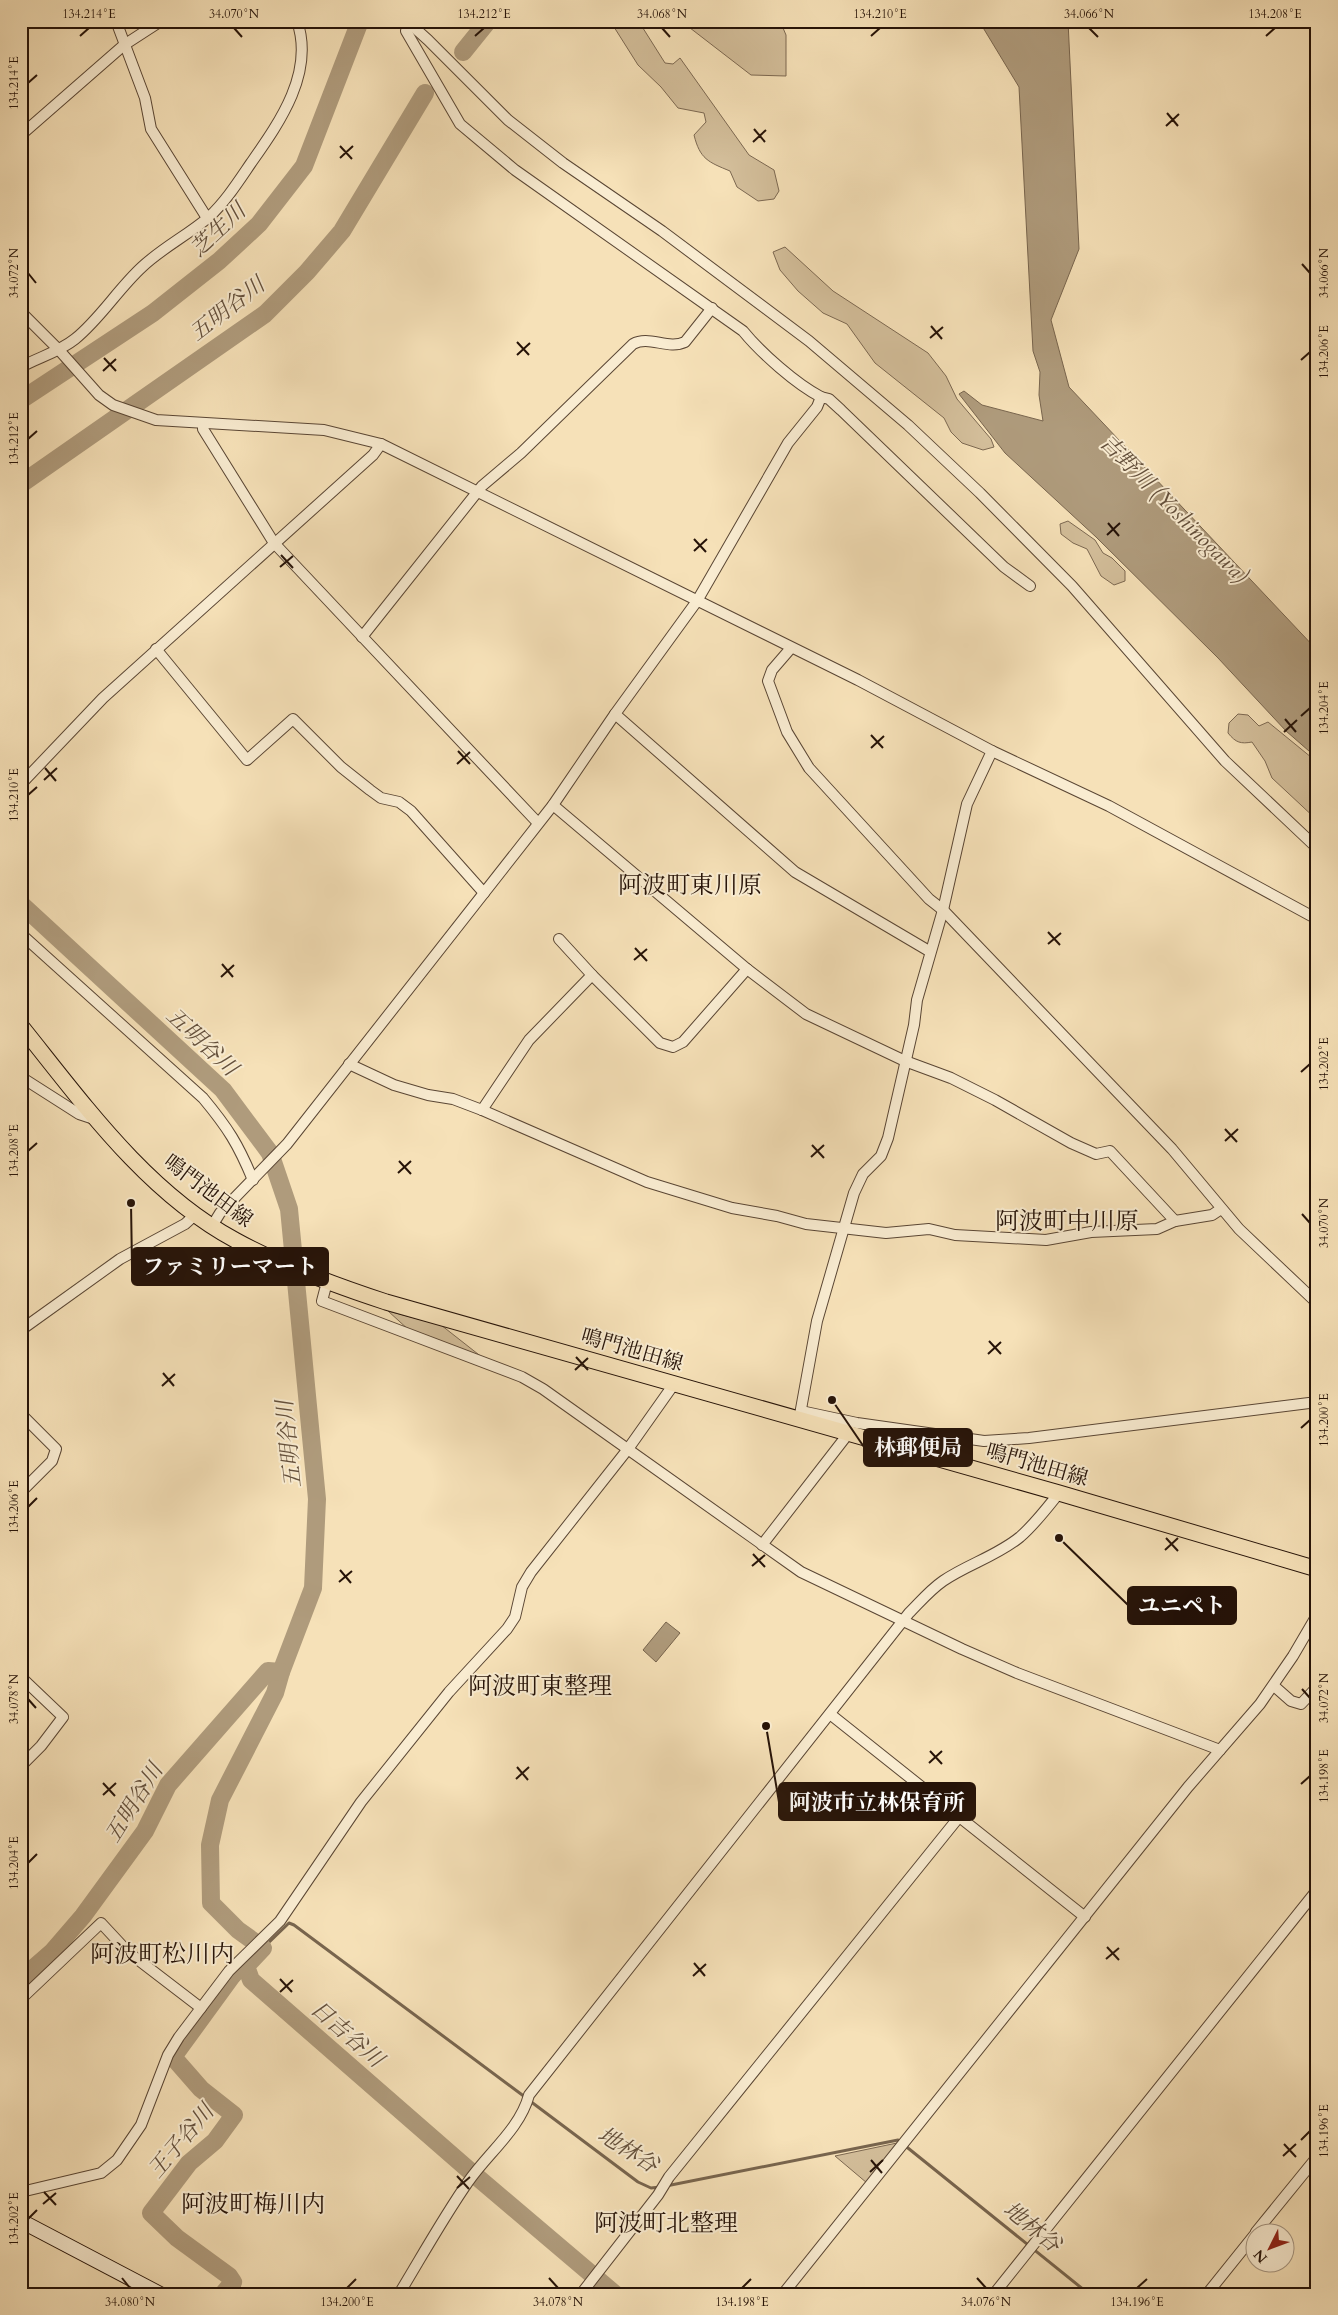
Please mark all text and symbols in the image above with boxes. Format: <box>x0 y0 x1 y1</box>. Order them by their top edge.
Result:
text: 134.214°E <box>62 6 116 22</box>
text: 34.070°N <box>209 6 260 22</box>
text: 134.212°E <box>457 6 511 22</box>
text: 34.068°N <box>637 6 688 22</box>
text: 134.210°E <box>853 6 907 22</box>
text: 34.066°N <box>1064 6 1115 22</box>
text: 134.208°E <box>1248 6 1302 22</box>
text: 134.214°E <box>6 56 22 110</box>
water label: 芝生川 <box>184 195 254 263</box>
text: 34.072°N <box>6 247 22 298</box>
text: 34.066°N <box>1316 247 1332 298</box>
water label: 五明谷川 <box>183 269 272 348</box>
text: 134.206°E <box>1316 325 1332 379</box>
text: 134.212°E <box>6 412 22 466</box>
water label: 吉野川 (Yoshinogawa) <box>1093 428 1255 590</box>
text: 134.204°E <box>1316 681 1332 735</box>
text: 134.210°E <box>6 768 22 822</box>
district label: 阿波町東川原 <box>618 869 762 902</box>
water label: 五明谷川 <box>160 1001 246 1084</box>
text: 134.202°E <box>1316 1037 1332 1091</box>
text: 134.208°E <box>6 1124 22 1178</box>
street label: 鳴門池田線 <box>157 1148 259 1234</box>
text: 34.070°N <box>1316 1197 1332 1248</box>
district label: 阿波町中川原 <box>995 1205 1139 1238</box>
callout: ファミリーマート <box>132 1248 328 1285</box>
text: ファミリーマート <box>142 1252 318 1282</box>
street label: 鳴門池田線 <box>578 1322 686 1378</box>
text: 134.200°E <box>1316 1393 1332 1447</box>
water label: 五明谷川 <box>269 1397 309 1489</box>
callout: 林郵便局 <box>864 1429 972 1466</box>
text: 林郵便局 <box>874 1433 962 1463</box>
street label: 鳴門池田線 <box>983 1437 1091 1493</box>
text: 134.206°E <box>6 1480 22 1534</box>
callout: ユニペト <box>1128 1587 1236 1624</box>
text: ユニペト <box>1138 1591 1226 1621</box>
district label: 阿波町東整理 <box>468 1670 612 1703</box>
text: 34.072°N <box>1316 1672 1332 1723</box>
text: 34.078°N <box>6 1673 22 1724</box>
text: 134.198°E <box>1316 1749 1332 1803</box>
water label: 五明谷川 <box>98 1756 171 1848</box>
callout: 阿波市立林保育所 <box>779 1783 975 1820</box>
text: 阿波市立林保育所 <box>789 1788 965 1818</box>
text: 134.204°E <box>6 1836 22 1890</box>
district label: 阿波町松川内 <box>90 1938 234 1971</box>
water label: 日吉谷川 <box>304 1994 392 2075</box>
water label: 王子谷川 <box>141 2096 222 2184</box>
text: 134.196°E <box>1316 2104 1332 2158</box>
water label: 地林谷 <box>592 2120 666 2181</box>
district label: 阿波町梅川内 <box>181 2188 325 2221</box>
text: 134.202°E <box>6 2192 22 2246</box>
water label: 地林谷 <box>997 2195 1069 2261</box>
district label: 阿波町北整理 <box>594 2207 738 2240</box>
north arrow <box>1246 2222 1296 2272</box>
text: N <box>1250 2245 1272 2267</box>
text: 34.080°N <box>105 2294 156 2310</box>
text: 134.200°E <box>320 2294 374 2310</box>
text: 34.078°N <box>533 2294 584 2310</box>
text: 134.198°E <box>715 2294 769 2310</box>
text: 34.076°N <box>961 2294 1012 2310</box>
text: 134.196°E <box>1110 2294 1164 2310</box>

